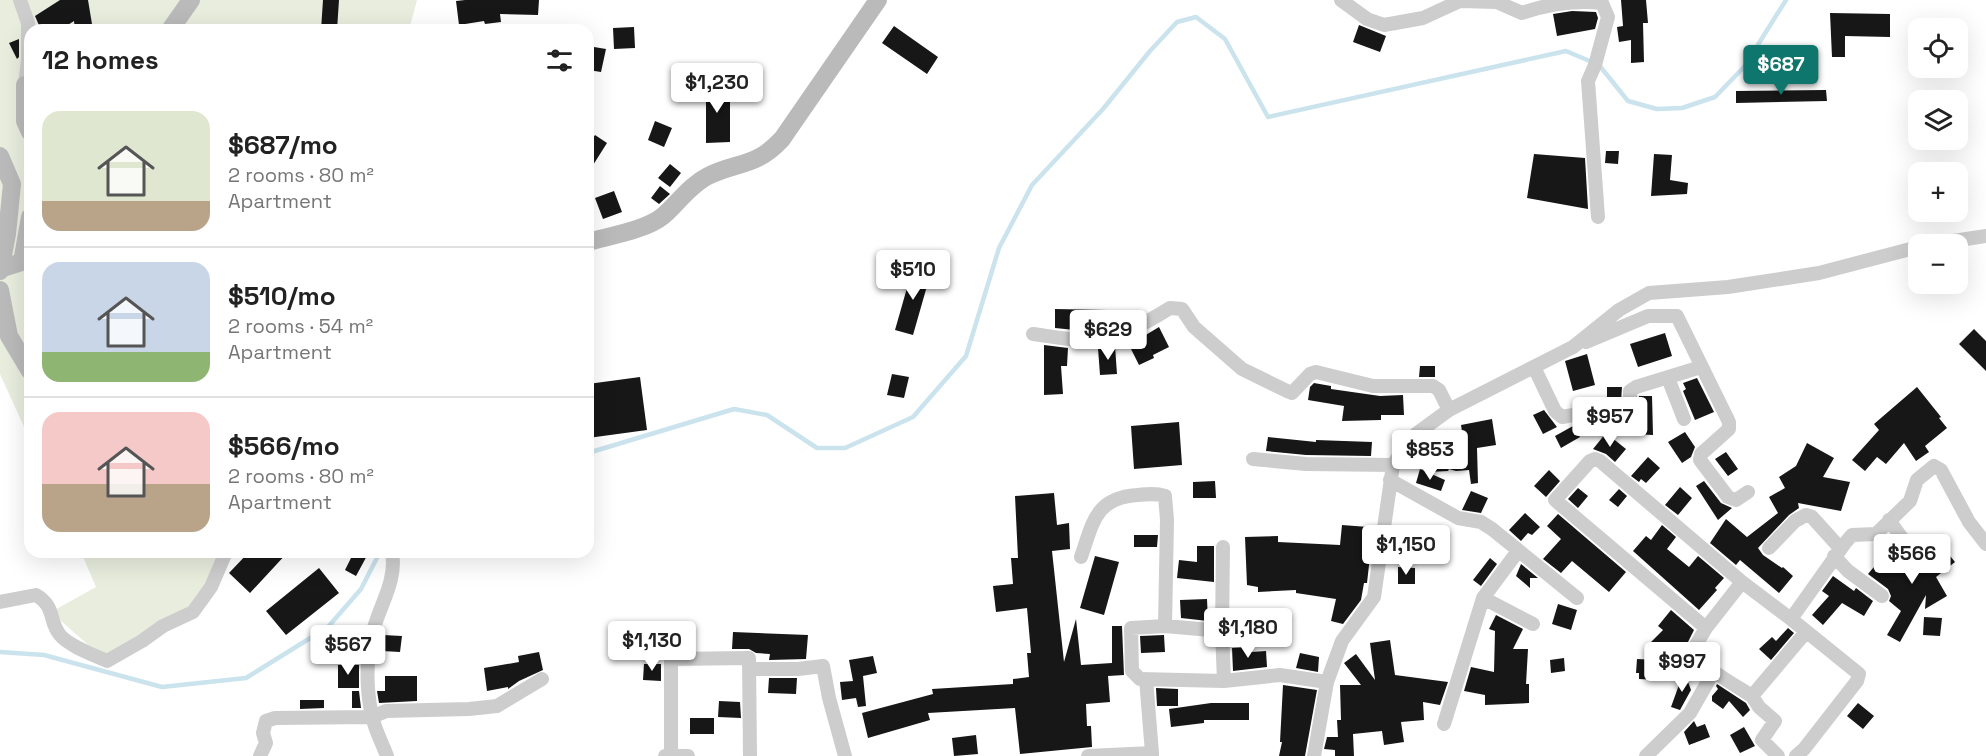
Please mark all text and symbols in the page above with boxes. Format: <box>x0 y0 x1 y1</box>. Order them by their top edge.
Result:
map controls <box>1908 18 1968 294</box>
button: locate <box>1908 18 1968 78</box>
text: 12 homes <box>42 43 159 77</box>
icon: filters <box>543 44 576 77</box>
pin: $687 <box>1745 45 1817 96</box>
text: $687 <box>1757 51 1805 77</box>
pin: $1,230 <box>668 63 766 114</box>
text: $1,230 <box>685 69 749 95</box>
button: layers <box>1908 90 1968 150</box>
text: $687/mo <box>228 128 338 162</box>
icon: home <box>90 135 162 207</box>
text: 2 rooms · 80 m² <box>228 162 374 188</box>
button: + <box>1908 162 1968 222</box>
text: Apartment <box>228 188 332 214</box>
button: − <box>1908 234 1968 294</box>
pin: $510 <box>877 250 949 301</box>
text: $510 <box>890 256 936 282</box>
text: $510/mo <box>228 279 336 313</box>
icon: home <box>90 286 162 358</box>
pin: $629 <box>1072 310 1144 361</box>
text: 2 rooms · 54 m² <box>228 313 373 339</box>
text: $629 <box>1084 316 1132 342</box>
text: Apartment <box>228 339 332 365</box>
pin: $957 <box>1574 397 1646 448</box>
text: $957 <box>1586 403 1634 429</box>
text: $566/mo <box>228 429 340 463</box>
pin: $853 <box>1394 430 1466 481</box>
icon: home <box>90 436 162 508</box>
text: $853 <box>1406 436 1454 462</box>
text: 2 rooms · 80 m² <box>228 463 374 489</box>
text: Apartment <box>228 489 332 515</box>
pin: $1,150 <box>1357 525 1455 576</box>
text: $1,150 <box>1376 531 1436 557</box>
pin: $566 <box>1876 534 1948 585</box>
text: $566 <box>1888 540 1936 566</box>
pin: $1,180 <box>1199 608 1297 659</box>
text: $1,180 <box>1218 614 1278 640</box>
pin: $1,130 <box>603 621 701 672</box>
pin: $567 <box>312 625 384 676</box>
text: $1,130 <box>622 627 682 653</box>
text: $567 <box>324 631 372 657</box>
pin: $997 <box>1646 642 1718 693</box>
text: $997 <box>1658 648 1706 674</box>

